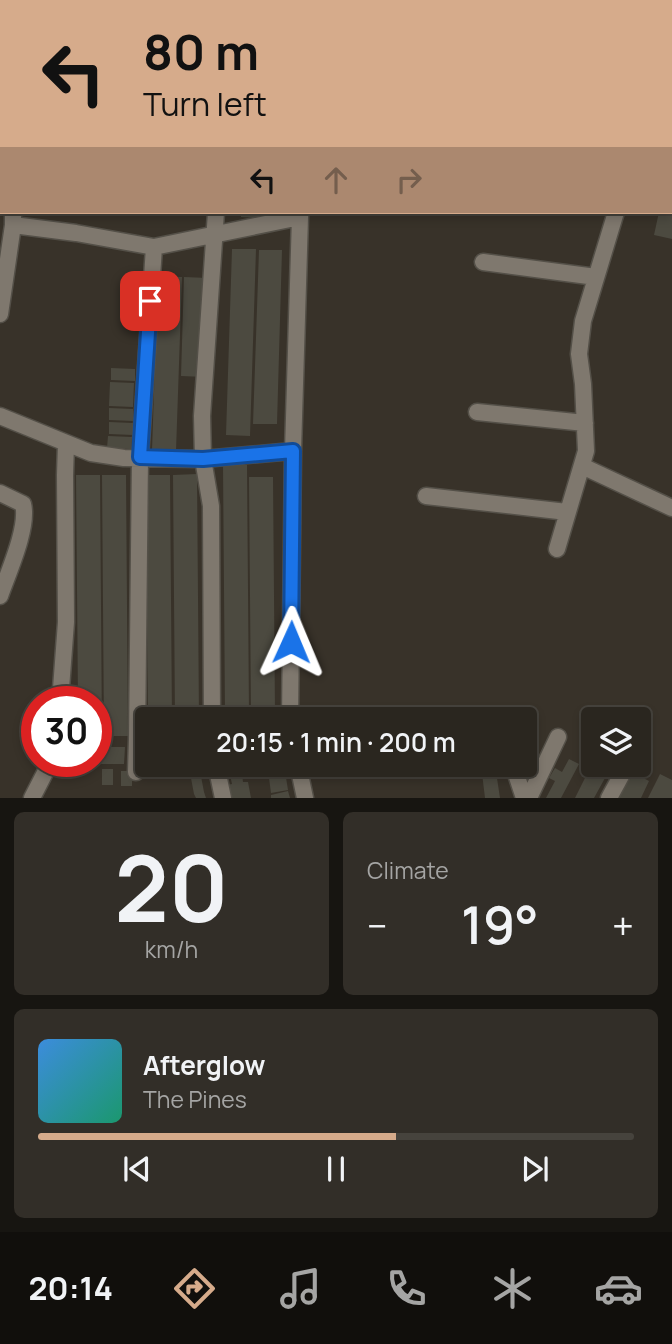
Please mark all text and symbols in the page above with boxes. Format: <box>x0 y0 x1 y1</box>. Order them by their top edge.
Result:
text: 80 m <box>143 18 259 85</box>
icon: left <box>28 28 119 119</box>
text: Turn left <box>143 82 267 126</box>
icon: left <box>244 161 282 199</box>
icon: ahead <box>317 161 355 199</box>
icon: right <box>390 161 428 199</box>
pin <box>120 271 180 331</box>
icon: arrive <box>131 282 169 320</box>
position arrow <box>254 605 328 679</box>
speed limit sign: 30 <box>21 686 112 777</box>
map controls <box>581 707 651 777</box>
button: layers <box>581 707 651 777</box>
text: 20:15 · 1 min · 200 m <box>216 724 456 760</box>
text: 20 <box>114 825 229 949</box>
text: Climate <box>367 854 449 886</box>
text: 19° <box>461 889 539 960</box>
text: − <box>367 899 388 951</box>
text: + <box>612 899 634 951</box>
text: km/h <box>145 933 198 965</box>
text: Afterglow <box>143 1047 265 1083</box>
text: The Pines <box>143 1083 247 1115</box>
icon: previous <box>118 1150 156 1188</box>
icon: pause <box>317 1150 355 1188</box>
icon: next <box>516 1150 554 1188</box>
icon: directions <box>170 1264 219 1313</box>
icon: music <box>276 1264 325 1313</box>
icon: phone <box>382 1264 431 1313</box>
icon: climate <box>488 1264 537 1313</box>
icon: car <box>594 1264 643 1313</box>
text: 20:14 <box>29 1266 113 1310</box>

